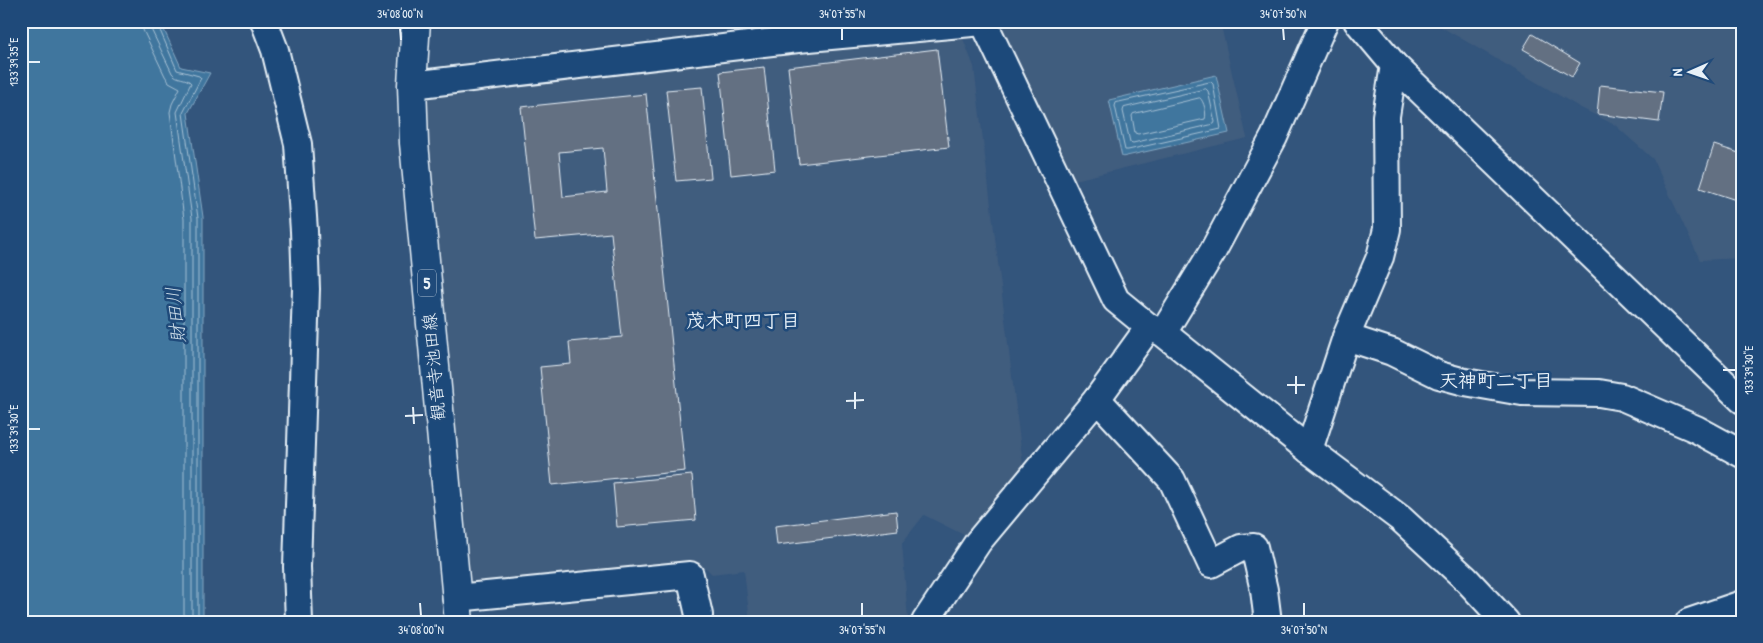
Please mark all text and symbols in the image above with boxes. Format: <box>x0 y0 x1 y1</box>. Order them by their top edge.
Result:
text: 34°08'00"N <box>377 5 423 22</box>
text: 34°07'55"N <box>819 5 865 22</box>
text: 34°07'50"N <box>1260 5 1306 22</box>
text: 133°39'35"E <box>5 37 22 87</box>
north arrow <box>1666 48 1716 98</box>
text: N <box>1667 68 1686 77</box>
road number: 5 <box>418 270 436 296</box>
water label: 財田川 <box>159 285 191 345</box>
district label: 茂木町四丁目 <box>686 307 800 333</box>
street label: 観音寺池田線 <box>416 312 451 422</box>
text: 133°39'30"E <box>1740 345 1757 395</box>
district label: 天神町二丁目 <box>1439 367 1553 393</box>
text: 133°39'30"E <box>5 404 22 454</box>
text: 34°08'00"N <box>398 621 444 638</box>
text: 34°07'55"N <box>839 621 885 638</box>
text: 34°07'50"N <box>1281 621 1327 638</box>

